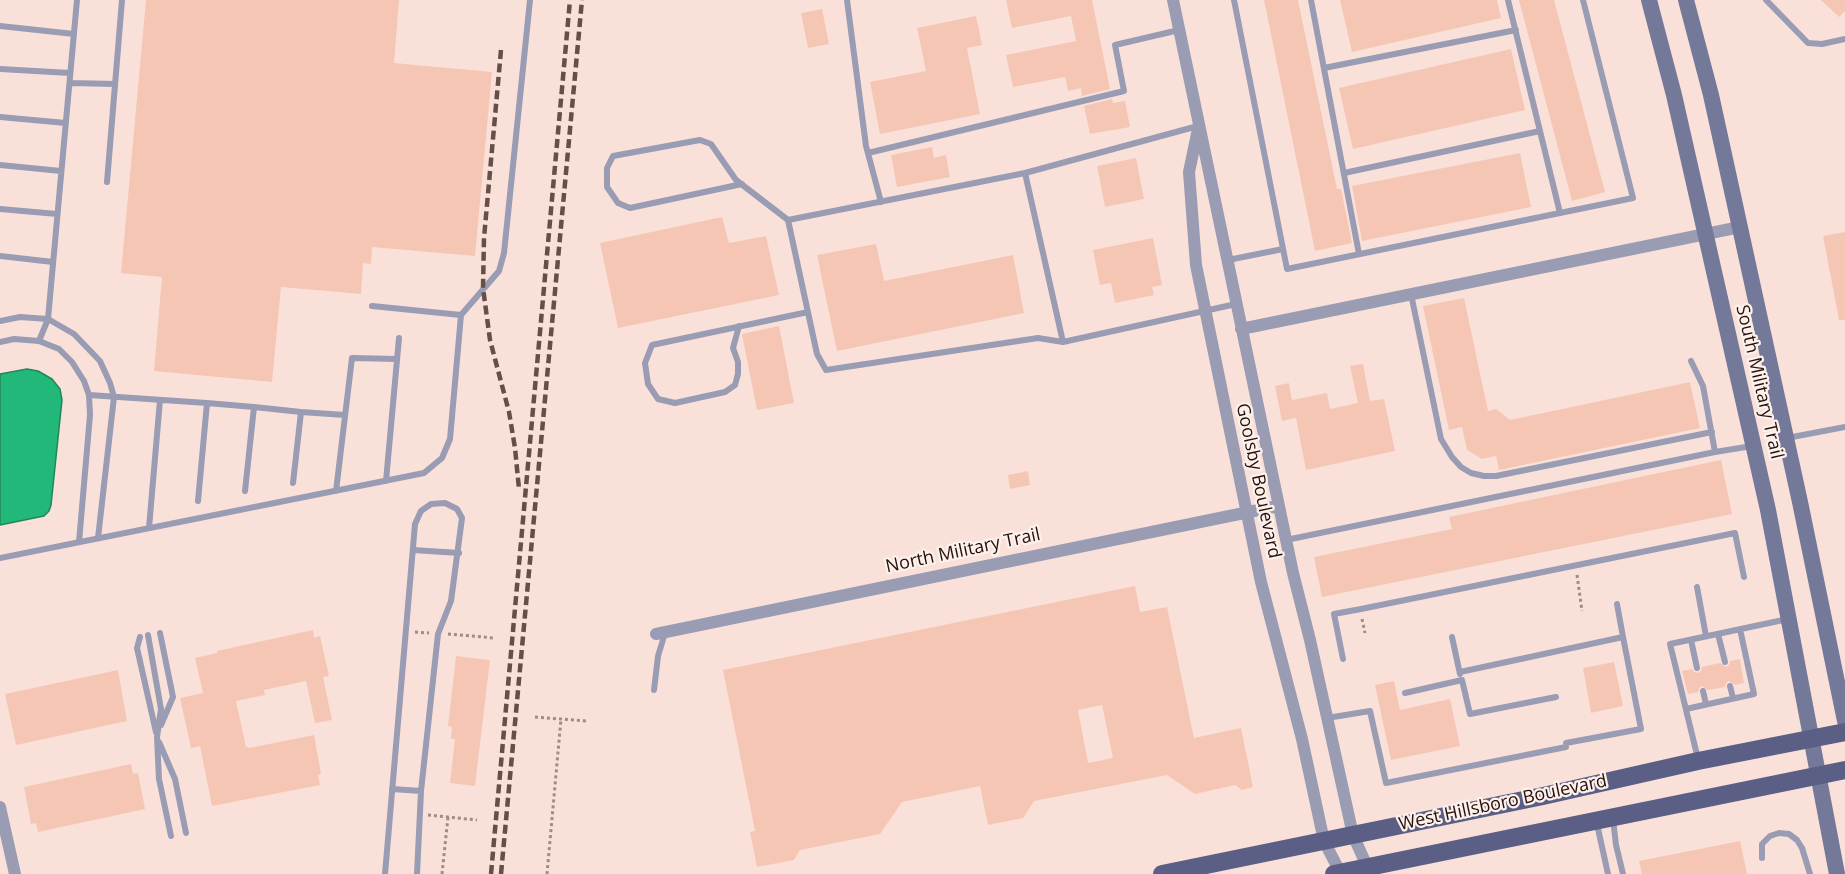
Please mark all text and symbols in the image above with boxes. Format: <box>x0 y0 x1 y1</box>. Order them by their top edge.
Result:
street label: South Military Trail <box>1731 303 1787 461</box>
street label: Goolsby Boulevard <box>1231 401 1285 561</box>
street label: North Military Trail <box>884 524 1042 578</box>
street label: West Hillsboro Boulevard <box>1397 770 1609 836</box>

